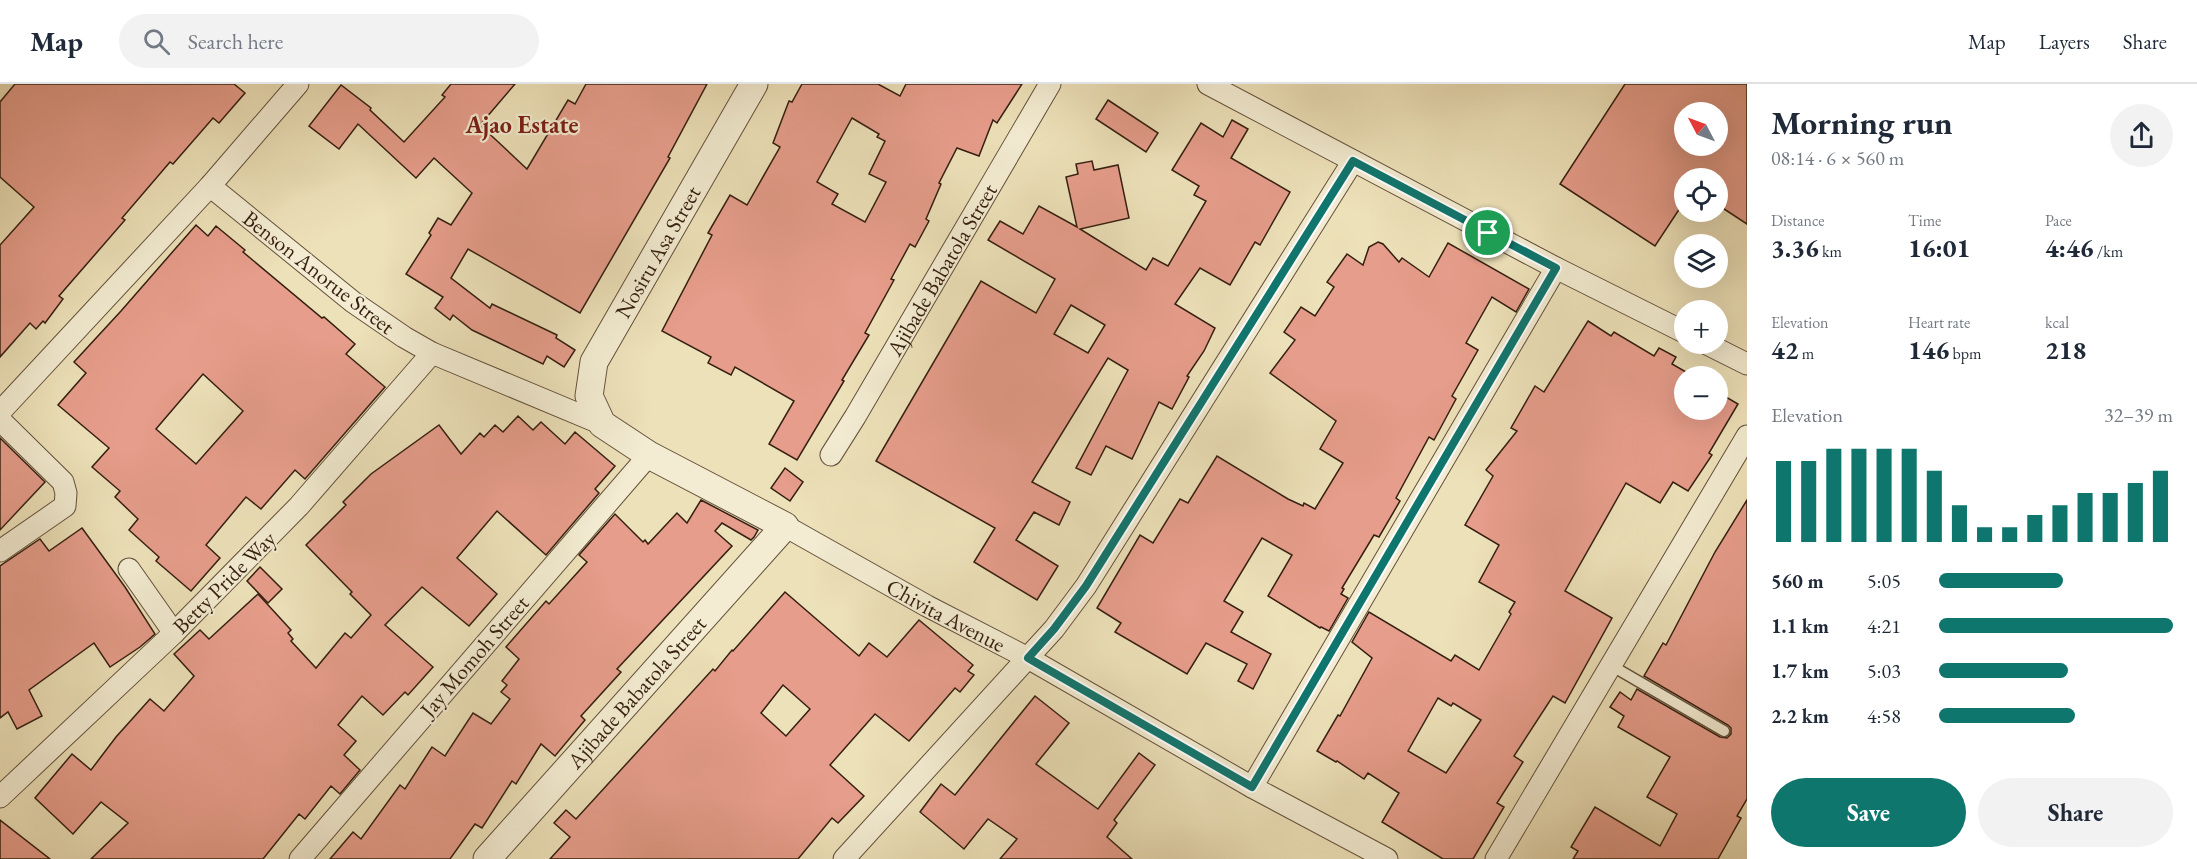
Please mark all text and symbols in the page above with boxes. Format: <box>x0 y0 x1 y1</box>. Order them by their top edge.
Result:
search box <box>119 14 539 68</box>
text: Map <box>30 23 83 59</box>
icon: search <box>140 25 173 58</box>
text: Search here <box>188 27 283 56</box>
text: Map <box>1968 28 2006 55</box>
text: Layers <box>2039 28 2090 55</box>
text: Share <box>2123 28 2167 55</box>
text: Morning run <box>1771 101 1953 144</box>
north arrow <box>1674 102 1728 156</box>
map controls <box>1674 102 1728 420</box>
button: share <box>2110 104 2173 167</box>
district label: Ajao Estate <box>465 109 578 141</box>
text: 08:14 · 6 × 560 m <box>1771 145 1904 171</box>
button: locate <box>1674 168 1728 222</box>
street label: Ajibade Babatola Street <box>880 178 1004 362</box>
street label: Nosiru Asa Street <box>608 181 707 323</box>
street label: Benson Anorue Street <box>237 204 401 341</box>
pin <box>1462 207 1513 258</box>
text: Distance <box>1771 210 1824 231</box>
text: Time <box>1908 210 1941 231</box>
text: Pace <box>2045 210 2072 231</box>
icon: arrive <box>1471 216 1504 249</box>
text: 3.36 <box>1771 231 1819 265</box>
text: 16:01 <box>1908 231 1970 265</box>
text: 4:46 <box>2045 231 2094 265</box>
button: layers <box>1674 234 1728 288</box>
text: km <box>1819 241 1842 262</box>
text: /km <box>2094 241 2123 262</box>
button: + <box>1674 300 1728 354</box>
text: Elevation <box>1771 312 1829 333</box>
text: Heart rate <box>1908 312 1970 333</box>
text: kcal <box>2045 312 2069 333</box>
text: 42 <box>1771 333 1799 367</box>
text: 146 <box>1908 333 1949 367</box>
text: 218 <box>2045 333 2086 367</box>
text: m <box>1799 343 1814 364</box>
text: bpm <box>1949 343 1981 364</box>
button: − <box>1674 366 1728 420</box>
text: Elevation <box>1771 402 1843 428</box>
text: 32–39 m <box>2104 402 2173 428</box>
street label: Betty Pride Way <box>167 524 282 640</box>
text: 560 m <box>1771 568 1824 594</box>
text: 5:05 <box>1867 568 1901 594</box>
street label: Chivita Avenue <box>881 572 1011 659</box>
street label: Jay Momoh Street <box>412 589 535 725</box>
street label: Ajibade Babatola Street <box>560 610 713 776</box>
text: 1.1 km <box>1771 613 1829 639</box>
text: 4:21 <box>1867 613 1901 639</box>
text: 1.7 km <box>1771 658 1829 684</box>
text: 5:03 <box>1867 658 1901 684</box>
text: 2.2 km <box>1771 703 1829 729</box>
text: 4:58 <box>1867 703 1901 729</box>
button: Save <box>1771 778 1966 847</box>
button: Share <box>1978 778 2173 847</box>

